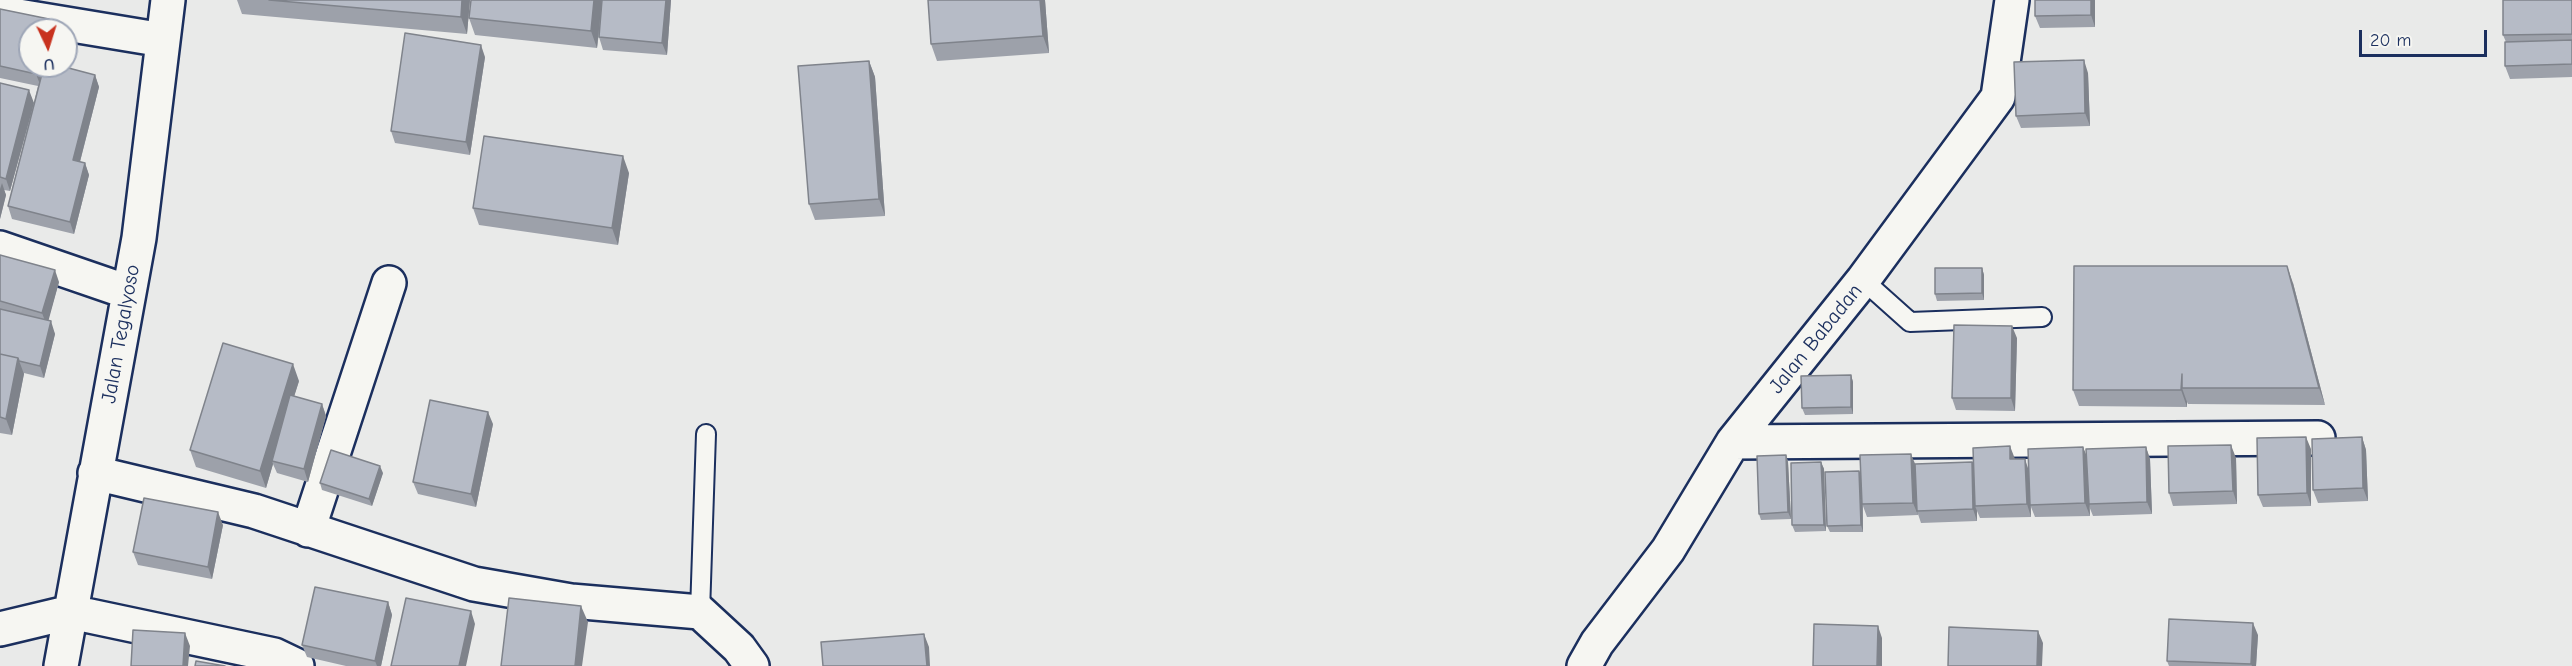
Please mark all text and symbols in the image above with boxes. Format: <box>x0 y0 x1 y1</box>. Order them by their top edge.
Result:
north arrow <box>18 18 78 78</box>
scale bar <box>2362 18 2490 56</box>
text: 20 m <box>2370 30 2411 51</box>
text: U <box>43 55 55 73</box>
street label: Jalan Tegalyoso <box>96 263 146 405</box>
street label: Jalan Babadan <box>1764 279 1868 399</box>

